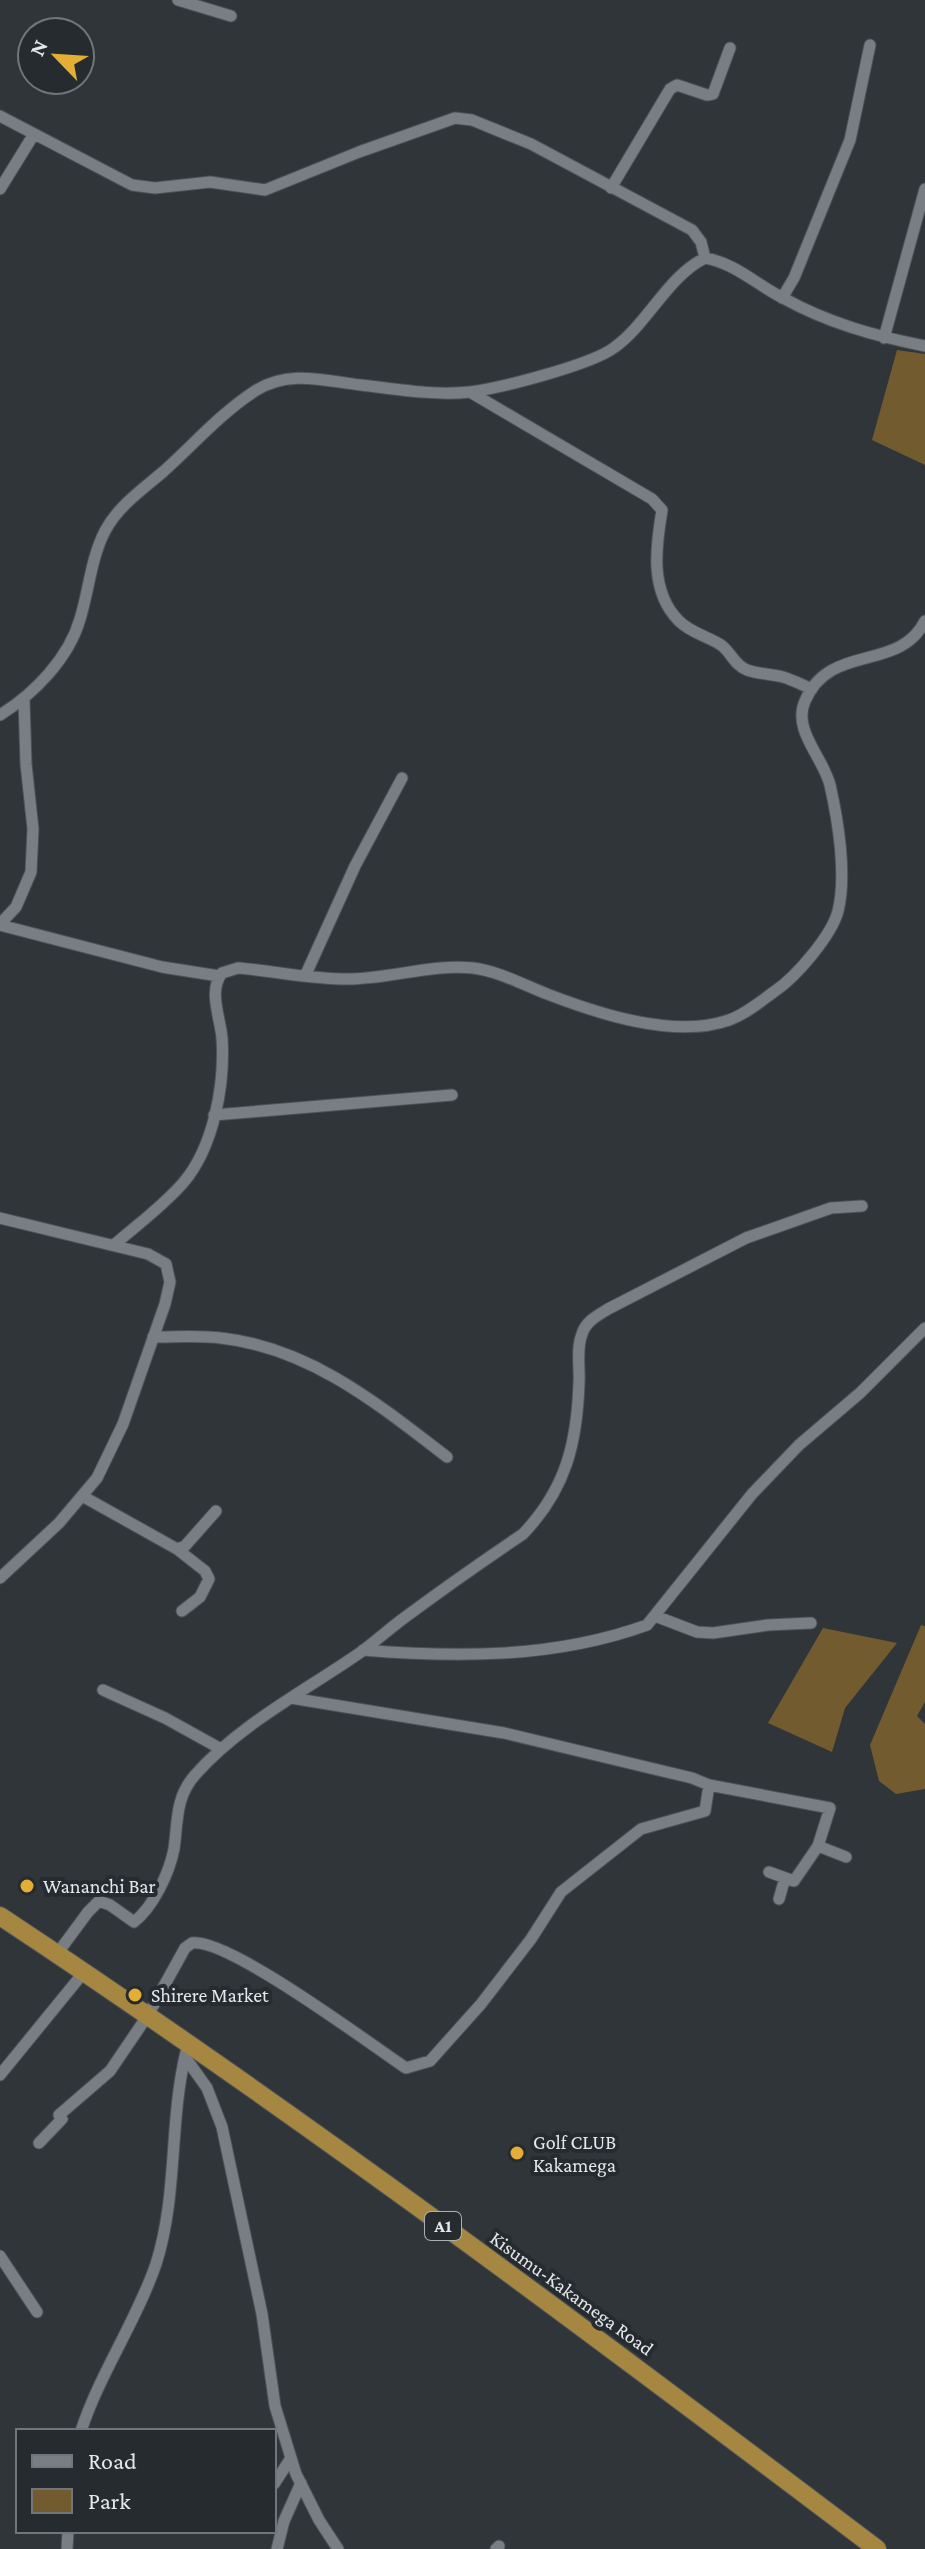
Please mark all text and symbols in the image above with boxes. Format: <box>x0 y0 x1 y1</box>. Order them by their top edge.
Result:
north arrow <box>16 16 96 96</box>
text: N <box>24 36 53 60</box>
place label: Wananchi Bar <box>43 1875 156 1897</box>
marker: Wananchi Bar <box>18 1877 36 1895</box>
place label: Shirere Market <box>151 1984 269 2006</box>
marker: Shirere Market <box>126 1986 144 2004</box>
place label: Golf CLUB Kakamega <box>533 2131 616 2177</box>
marker: Golf CLUB Kakamega <box>508 2144 526 2162</box>
road number: A1 <box>425 2212 461 2240</box>
street label: Kisumu-Kakamega Road <box>486 2226 658 2361</box>
legend <box>16 2429 276 2533</box>
text: Road <box>88 2447 137 2474</box>
text: Park <box>88 2487 131 2514</box>

